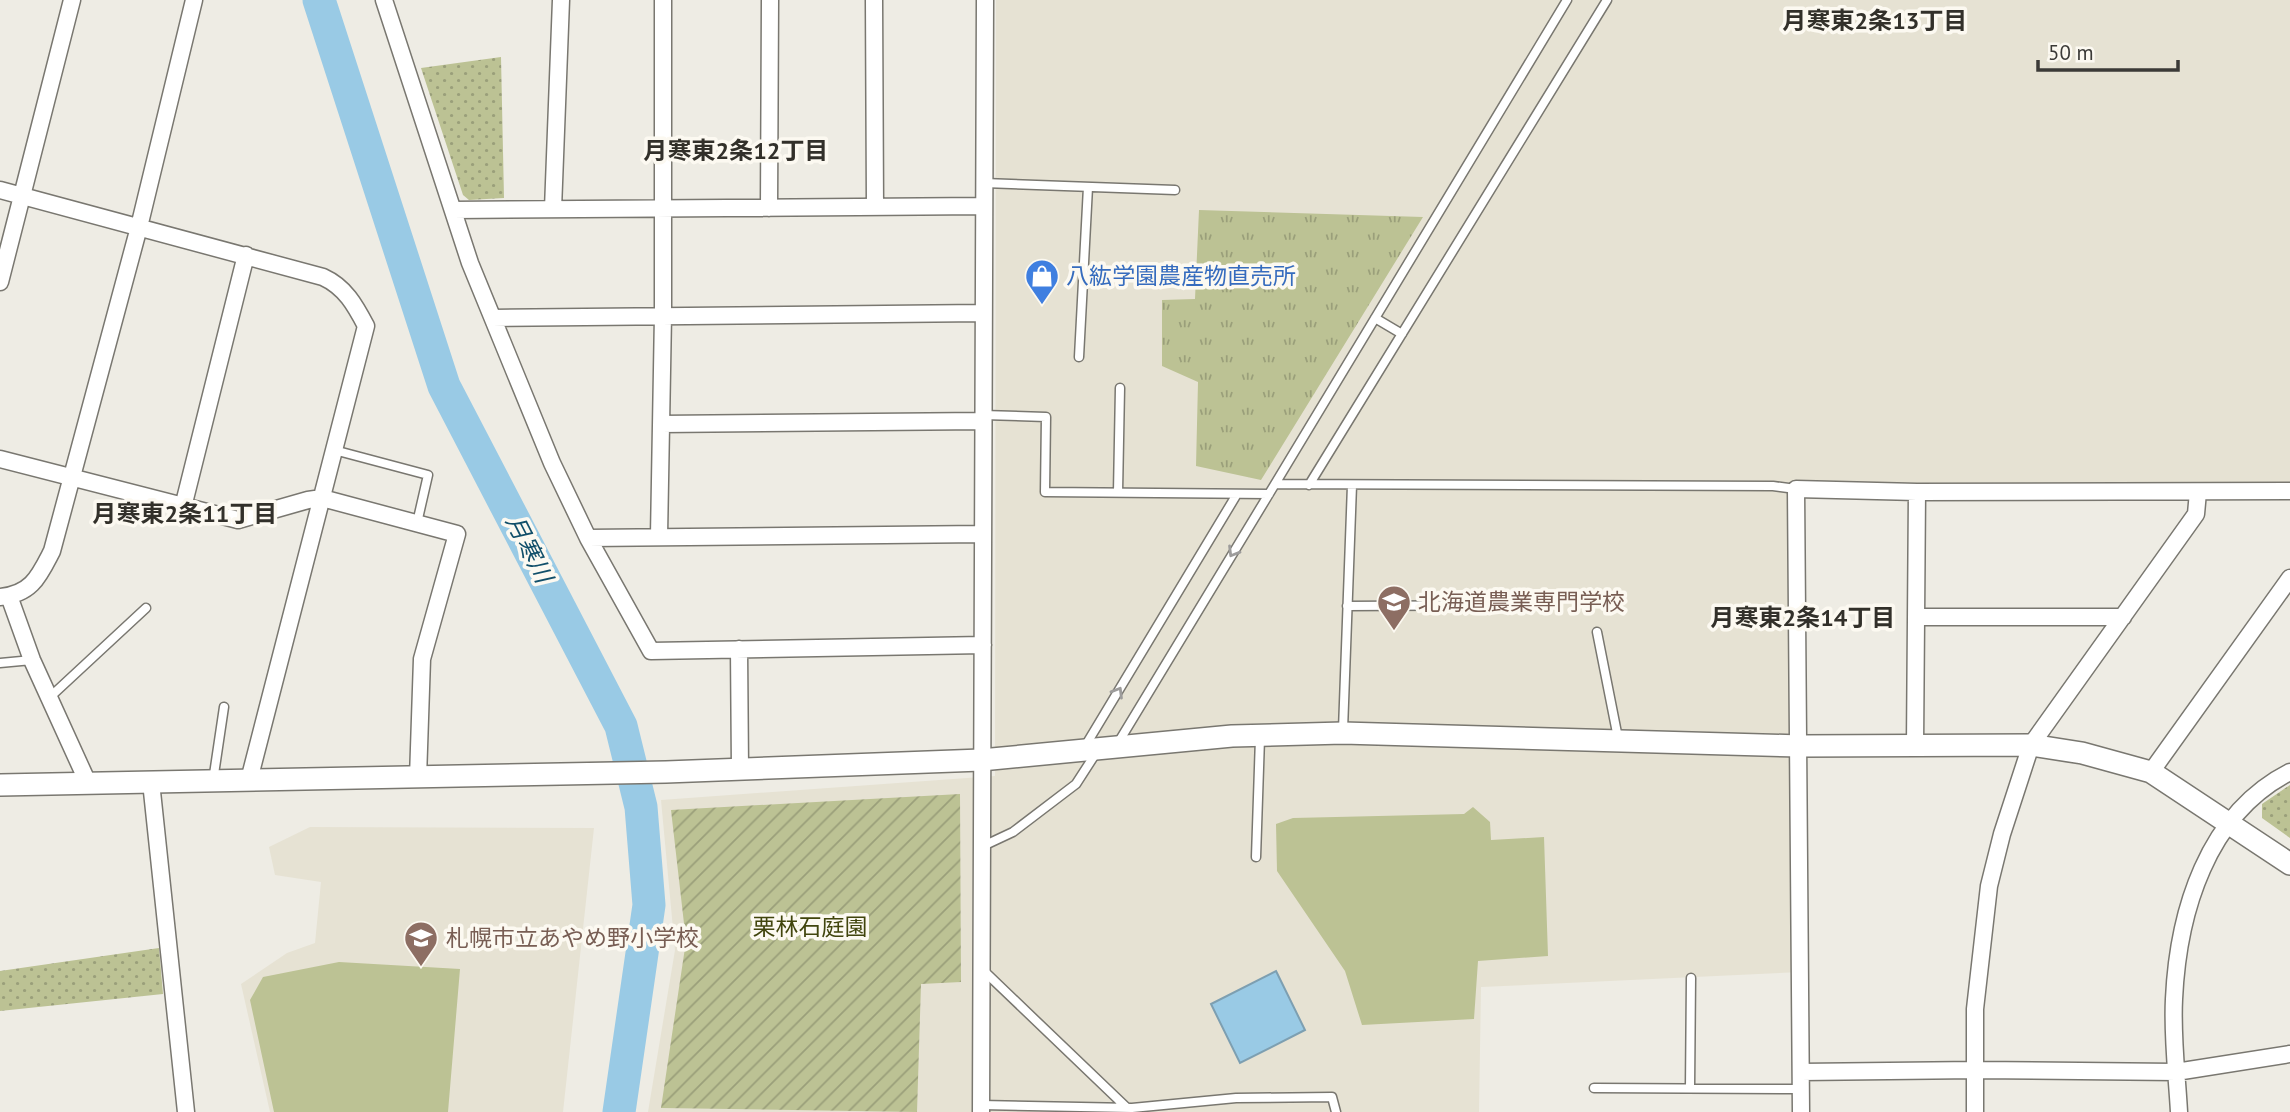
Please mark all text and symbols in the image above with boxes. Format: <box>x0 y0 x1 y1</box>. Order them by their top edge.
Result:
district label: 月寒東2条13丁目 <box>1783 5 1967 36</box>
scale bar <box>2038 28 2178 72</box>
text: 50 m <box>2048 39 2094 66</box>
district label: 月寒東2条12丁目 <box>644 135 828 166</box>
shop icon: 八紘学園農産物直売所 <box>1023 257 1061 306</box>
place label: 八紘学園農産物直売所 <box>1066 261 1296 290</box>
district label: 月寒東2条11丁目 <box>93 498 277 529</box>
water label: 月寒川 <box>499 510 561 591</box>
one-way arrow <box>1229 545 1242 558</box>
school or university icon: 北海道農業専門学校 <box>1375 583 1413 632</box>
place label: 北海道農業専門学校 <box>1418 587 1625 616</box>
district label: 月寒東2条14丁目 <box>1711 602 1895 633</box>
one-way arrow <box>1109 686 1122 699</box>
park label: 栗林石庭園 <box>753 912 868 941</box>
school or university icon: 札幌市立あやめ野小学校 <box>402 919 440 968</box>
place label: 札幌市立あやめ野小学校 <box>446 923 699 952</box>

